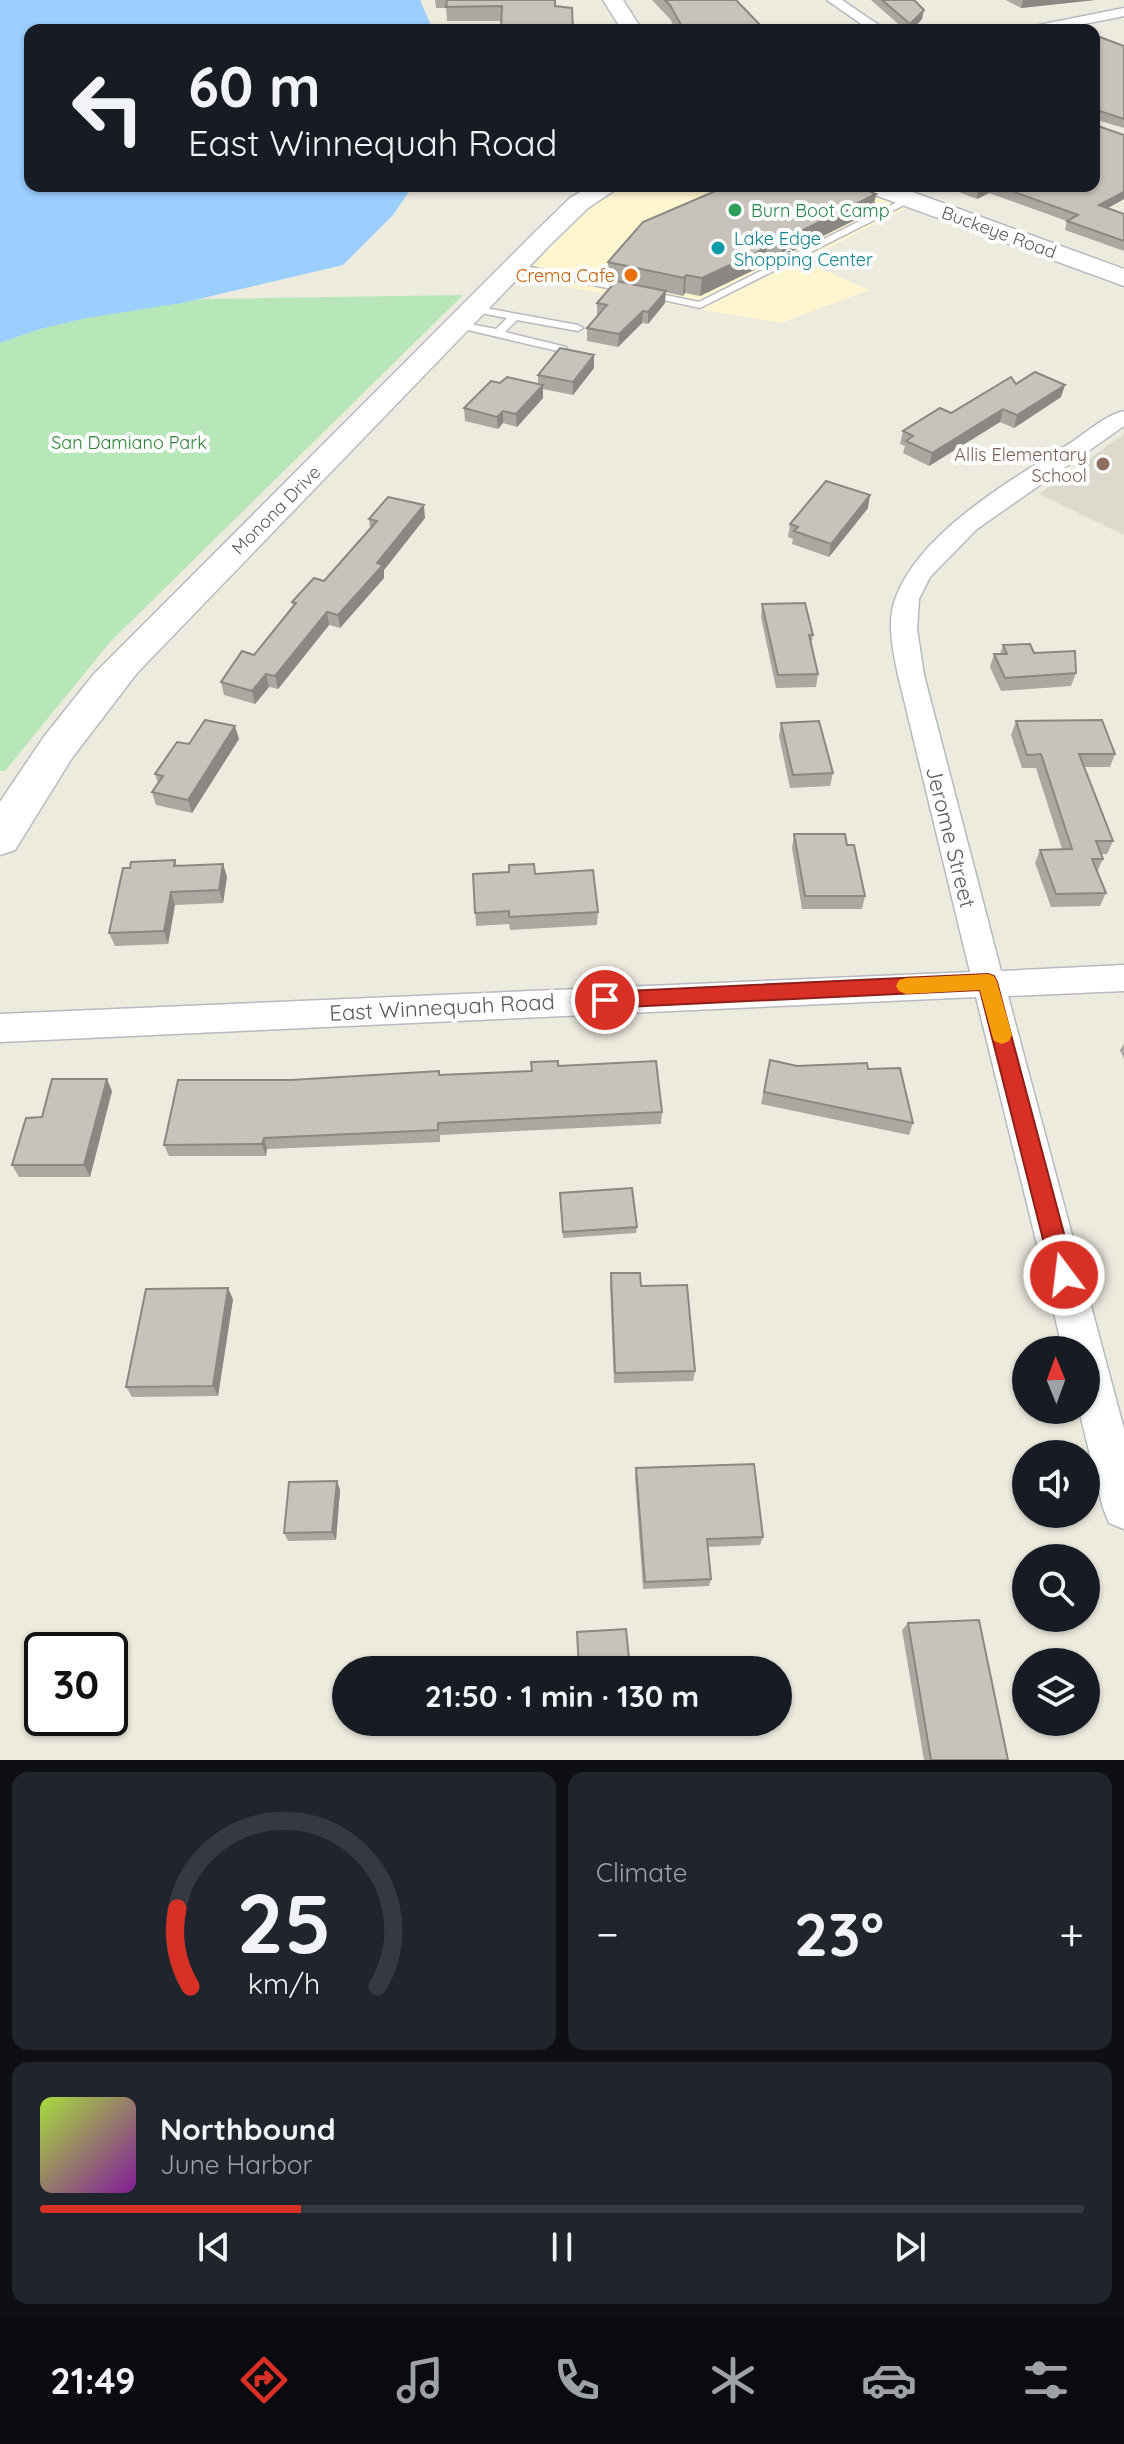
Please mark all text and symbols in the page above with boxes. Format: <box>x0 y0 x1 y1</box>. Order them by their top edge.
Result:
text: 60 m <box>188 51 321 121</box>
icon: left <box>56 56 160 160</box>
text: East Winnequah Road <box>188 120 557 165</box>
place label: Burn Boot Camp <box>751 199 890 222</box>
marker: Burn Boot Camp <box>726 201 744 219</box>
street label: Buckeye Road <box>938 201 1060 263</box>
place label: Lake Edge Shopping Center <box>734 227 873 271</box>
marker: Lake Edge Shopping Center <box>709 239 727 257</box>
place label: Crema Cafe <box>516 264 615 287</box>
marker: Crema Cafe <box>622 266 640 284</box>
park label: San Damiano Park <box>51 431 207 454</box>
place label: Allis Elementary School <box>954 443 1087 487</box>
marker: Allis Elementary School <box>1094 455 1112 473</box>
street label: Monona Drive <box>227 461 325 559</box>
street label: Jerome Street <box>920 763 982 911</box>
pin <box>571 966 639 1034</box>
icon: arrive <box>583 978 627 1022</box>
street label: East Winnequah Road <box>329 987 555 1027</box>
position arrow <box>1022 1233 1106 1317</box>
north arrow <box>1012 1336 1100 1424</box>
map controls <box>1012 1336 1100 1736</box>
button: sound <box>1012 1440 1100 1528</box>
button: search <box>1012 1544 1100 1632</box>
speed limit sign: 30 <box>24 1632 128 1736</box>
button: layers <box>1012 1648 1100 1736</box>
text: 21:50 · 1 min · 130 m <box>425 1677 699 1715</box>
text: Climate <box>596 1856 687 1889</box>
text: 25 <box>236 1870 332 1974</box>
text: 23° <box>794 1896 884 1971</box>
text: − <box>596 1906 619 1961</box>
text: + <box>1059 1906 1084 1961</box>
text: km/h <box>248 1965 320 2001</box>
text: Northbound <box>160 2110 336 2148</box>
text: June Harbor <box>160 2148 312 2181</box>
icon: previous <box>192 2225 236 2269</box>
icon: pause <box>540 2225 584 2269</box>
icon: next <box>888 2225 932 2269</box>
icon: directions <box>236 2352 292 2408</box>
icon: music <box>392 2352 448 2408</box>
icon: phone <box>549 2352 605 2408</box>
icon: climate <box>705 2352 761 2408</box>
icon: car <box>861 2352 917 2408</box>
icon: filters <box>1018 2352 1074 2408</box>
text: 21:49 <box>50 2358 135 2403</box>

